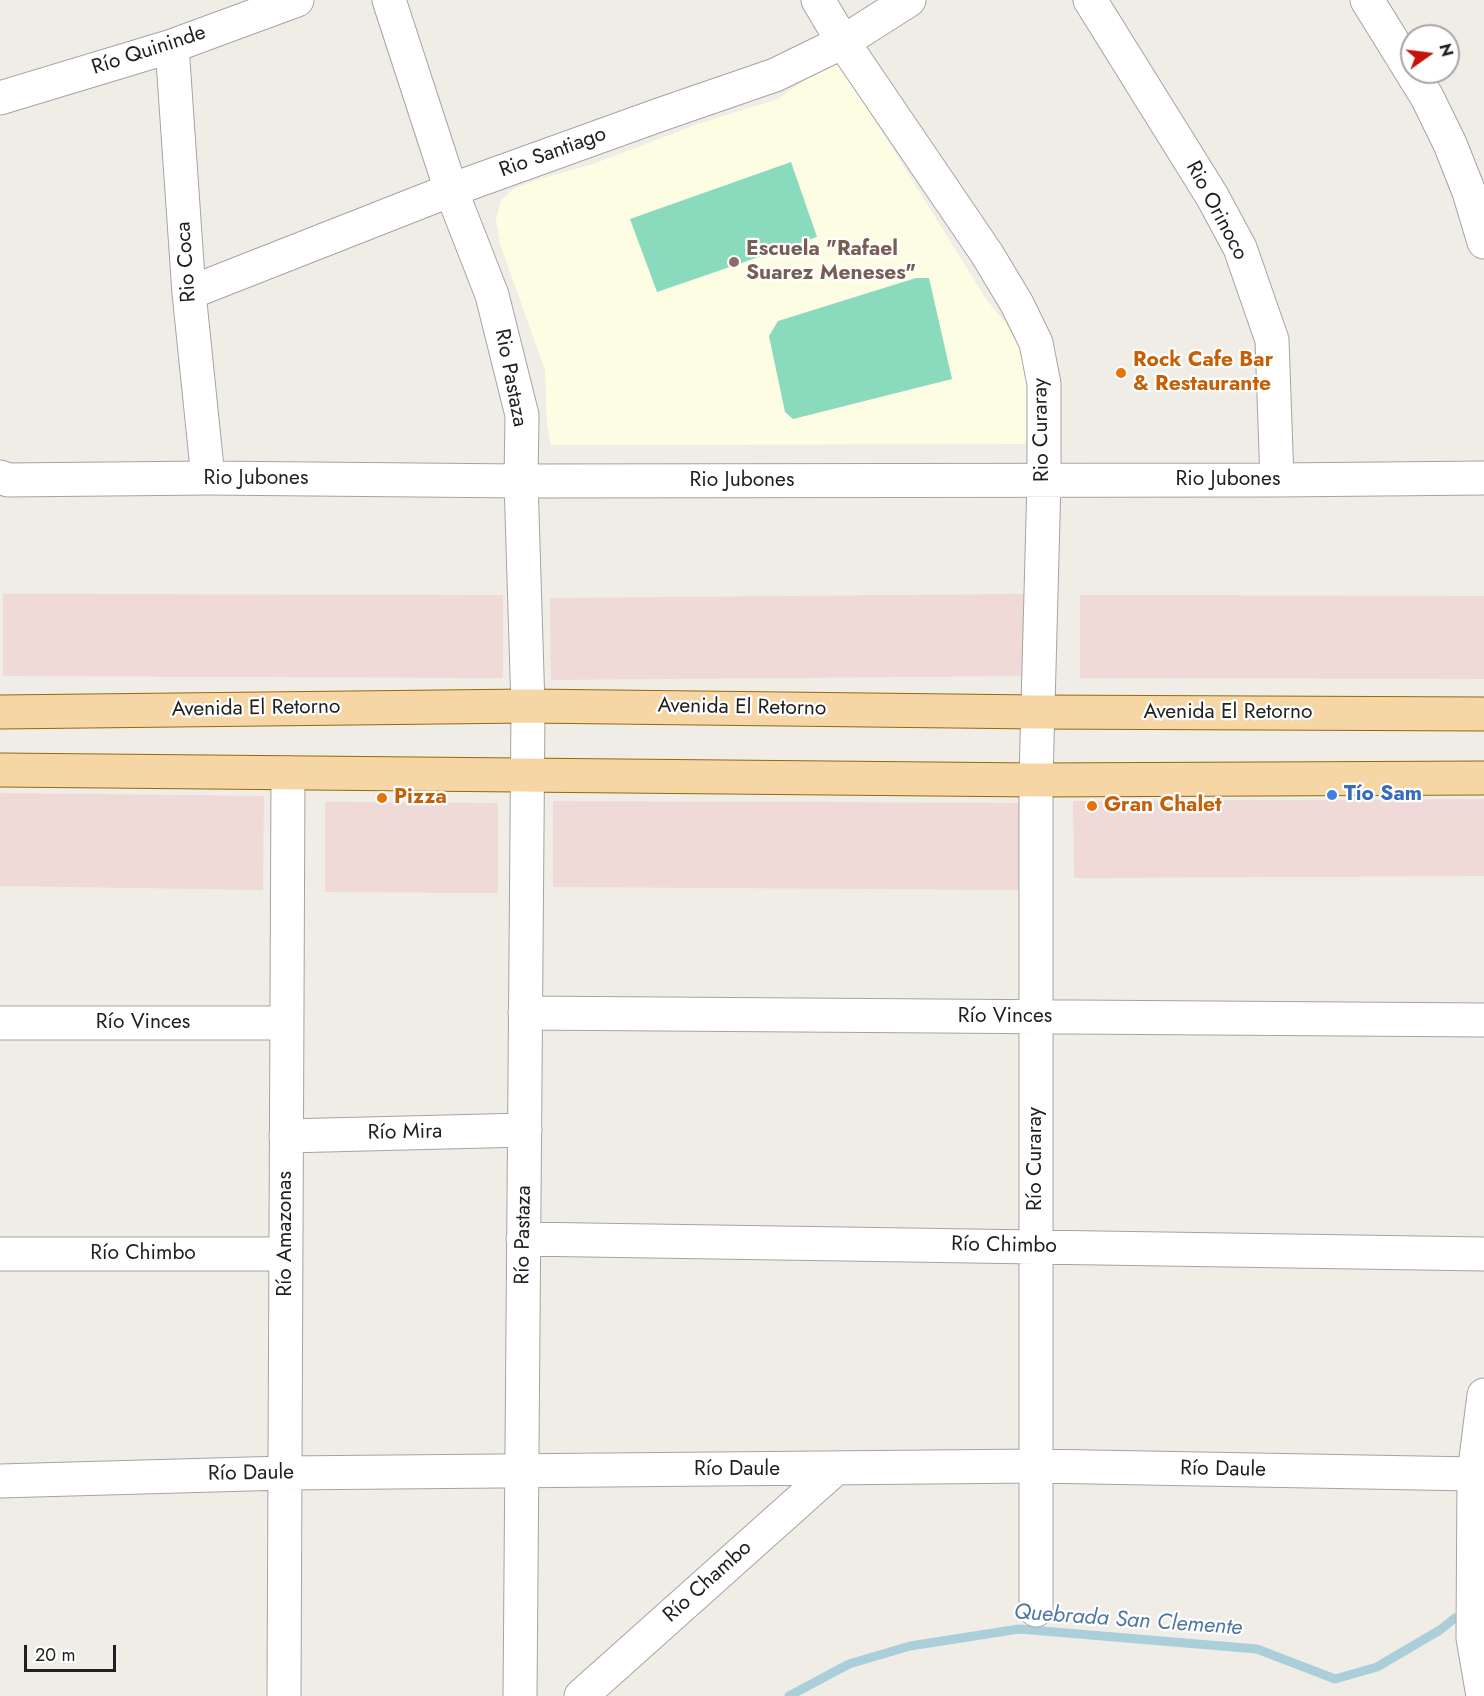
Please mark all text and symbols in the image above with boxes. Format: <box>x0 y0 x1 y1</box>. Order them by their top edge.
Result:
street label: Río Quininde <box>89 21 209 81</box>
north arrow <box>1400 24 1460 84</box>
text: N <box>1433 41 1459 59</box>
street label: Rio Santiago <box>496 122 610 184</box>
street label: Rio Orinoco <box>1179 157 1253 265</box>
street label: Rio Coca <box>172 221 202 303</box>
place label: Escuela "Rafael Suarez Meneses" <box>746 237 916 287</box>
marker: Escuela "Rafael Suarez Meneses" <box>727 255 741 269</box>
street label: Rio Pastaza <box>488 327 532 429</box>
place label: Rock Cafe Bar & Restaurante <box>1133 348 1273 398</box>
marker: Rock Cafe Bar & Restaurante <box>1114 366 1128 380</box>
street label: Rio Curaray <box>1028 378 1056 482</box>
street label: Rio Jubones <box>204 466 308 492</box>
street label: Rio Jubones <box>1176 467 1280 493</box>
street label: Rio Jubones <box>690 468 794 494</box>
street label: Avenida El Retorno <box>657 694 827 722</box>
street label: Avenida El Retorno <box>171 695 341 723</box>
street label: Avenida El Retorno <box>1144 700 1312 726</box>
place label: Tío Sam <box>1344 782 1422 808</box>
place label: Pizza <box>394 785 447 811</box>
marker: Tío Sam <box>1325 788 1339 802</box>
marker: Pizza <box>375 791 389 805</box>
place label: Gran Chalet <box>1104 793 1222 819</box>
marker: Gran Chalet <box>1085 799 1099 813</box>
street label: Río Vinces <box>958 1004 1052 1030</box>
street label: Río Vinces <box>96 1010 190 1036</box>
street label: Río Curaray <box>1023 1107 1049 1211</box>
street label: Río Mira <box>367 1120 443 1146</box>
street label: Río Amazonas <box>273 1171 299 1297</box>
street label: Río Pastaza <box>511 1185 537 1285</box>
street label: Río Chimbo <box>951 1232 1057 1260</box>
street label: Río Chimbo <box>90 1241 196 1267</box>
street label: Río Daule <box>694 1457 780 1483</box>
street label: Río Daule <box>1180 1457 1266 1483</box>
street label: Río Daule <box>208 1461 294 1487</box>
street label: Río Chambo <box>659 1536 757 1628</box>
water label: Quebrada San Clemente <box>1013 1600 1243 1642</box>
scale bar <box>27 1633 118 1671</box>
text: 20 m <box>35 1642 75 1668</box>

